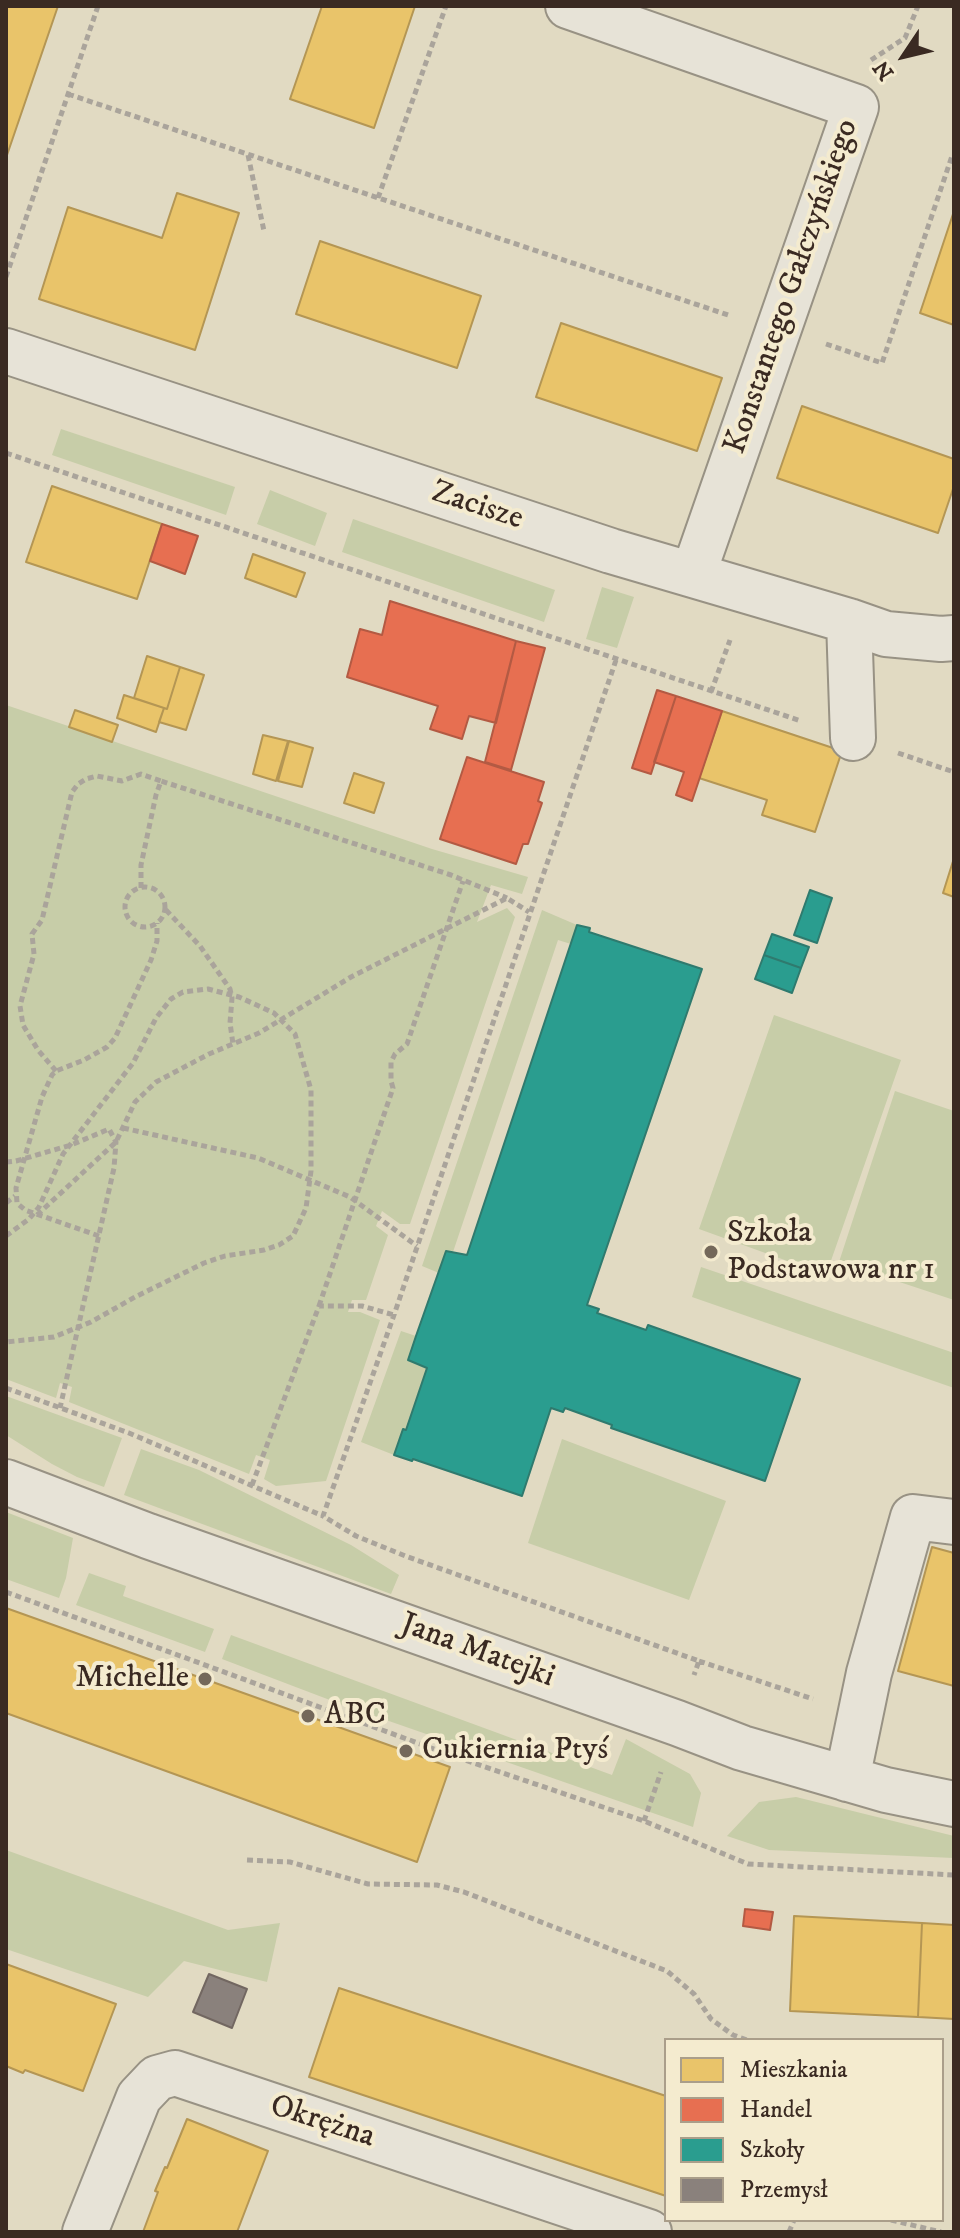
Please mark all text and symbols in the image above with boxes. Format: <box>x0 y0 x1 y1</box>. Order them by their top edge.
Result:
north arrow <box>864 16 944 96</box>
text: N <box>868 55 900 85</box>
street label: Konstantego Gałczyńskiego <box>718 115 868 459</box>
street label: Zacisze <box>426 474 528 540</box>
place label: Szkoła Podstawowa nr 1 <box>727 1215 935 1290</box>
marker: Szkoła Podstawowa nr 1 <box>702 1243 720 1261</box>
street label: Jana Matejki <box>395 1606 559 1698</box>
place label: Michelle <box>75 1660 189 1698</box>
marker: Michelle <box>196 1670 214 1688</box>
place label: ABC <box>324 1697 386 1735</box>
marker: ABC <box>299 1707 317 1725</box>
place label: Cukiernia Ptyś <box>422 1732 608 1770</box>
marker: Cukiernia Ptyś <box>397 1742 415 1760</box>
legend <box>664 2038 944 2222</box>
text: Mieszkania <box>740 2055 848 2085</box>
street label: Okrężna <box>265 2088 379 2158</box>
text: Handel <box>740 2095 812 2125</box>
text: Szkoły <box>740 2135 804 2165</box>
text: Przemysł <box>740 2175 828 2205</box>

